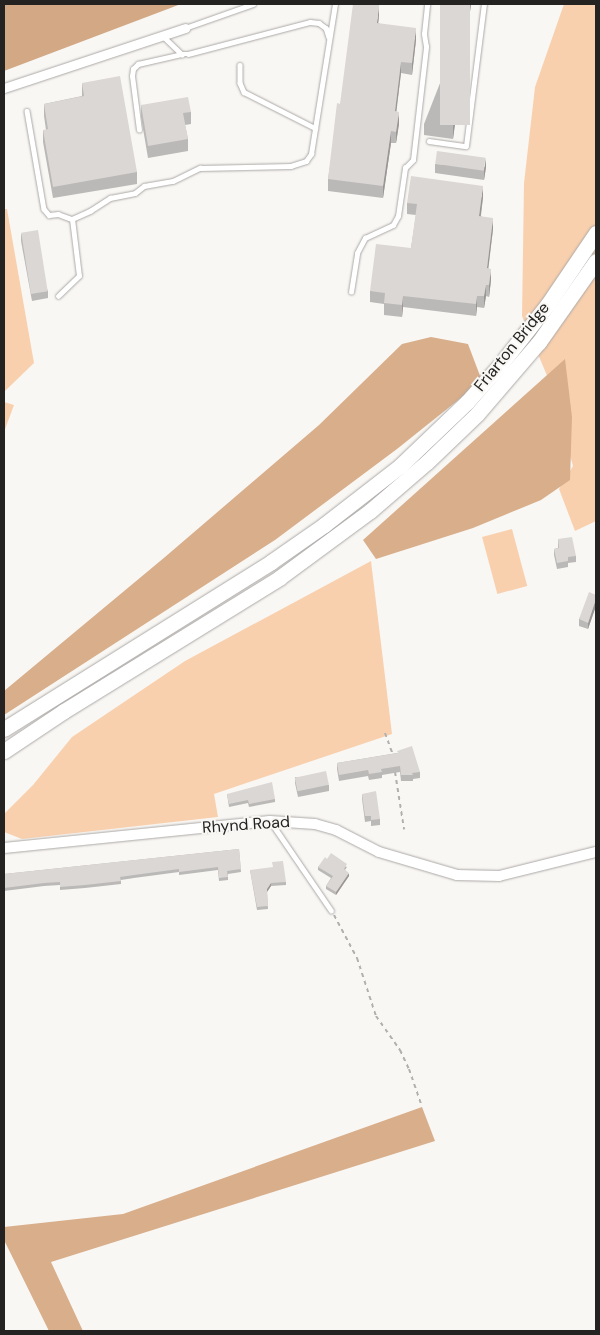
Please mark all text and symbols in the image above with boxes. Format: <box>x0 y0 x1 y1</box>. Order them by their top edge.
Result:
street label: Friarton Bridge <box>470 299 554 395</box>
street label: Rhynd Road <box>201 812 291 838</box>

